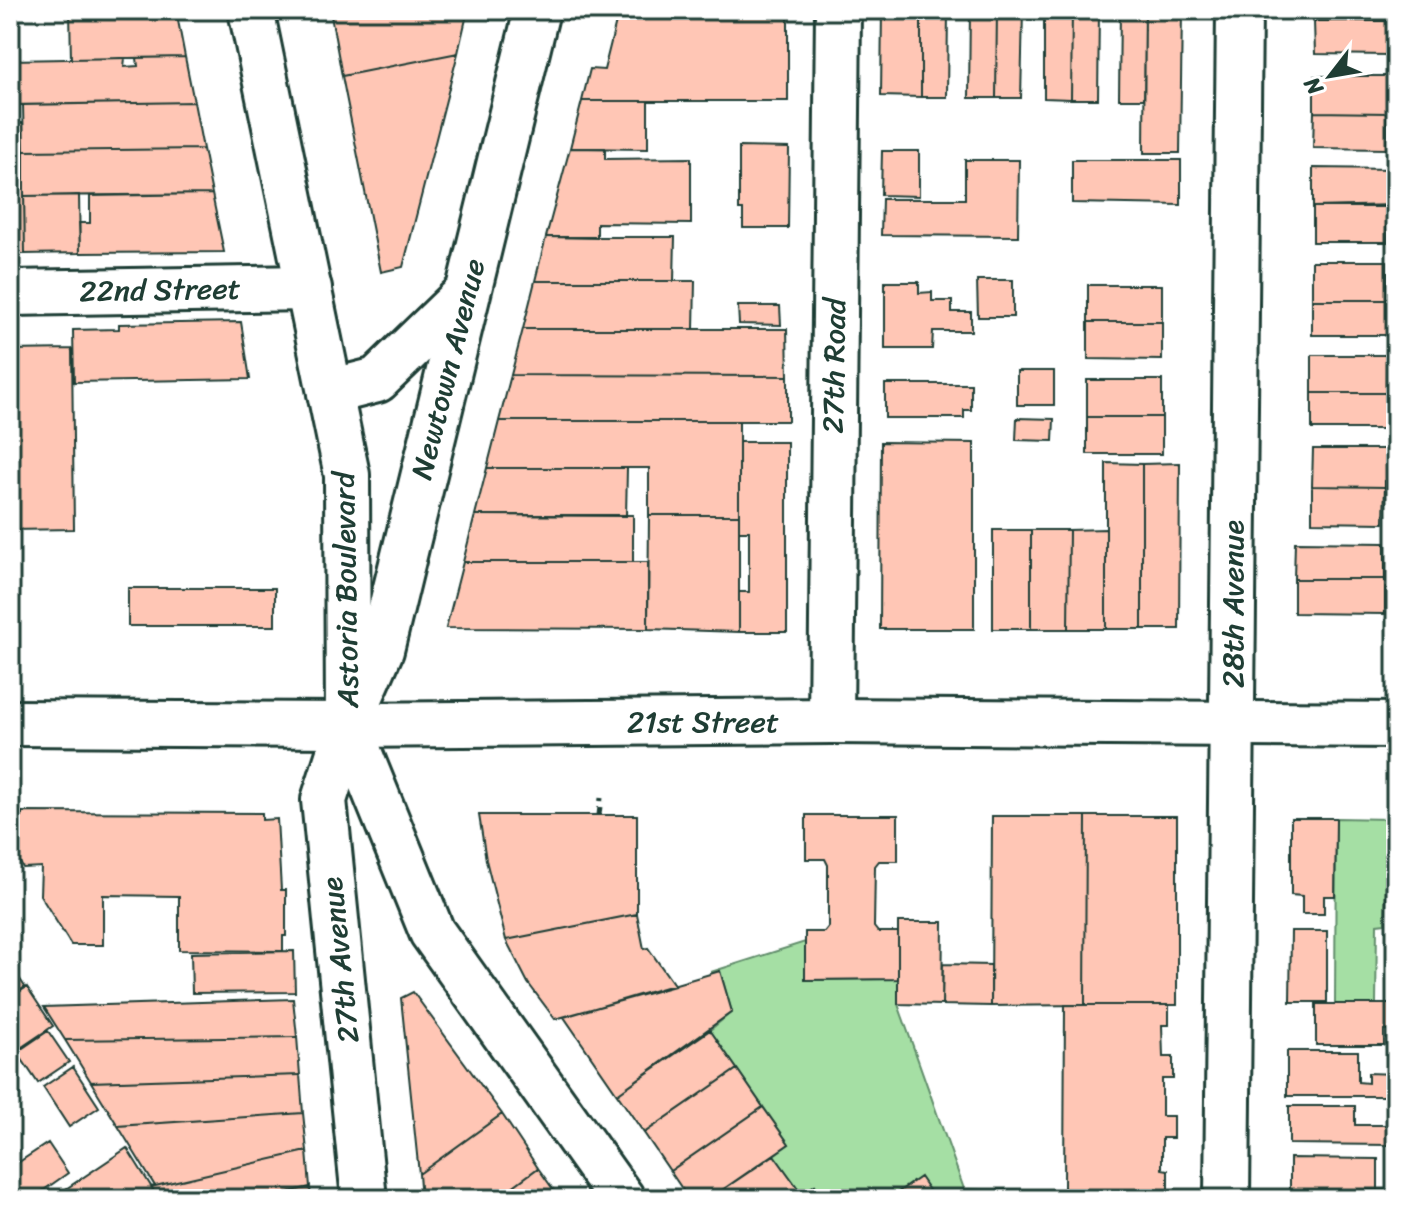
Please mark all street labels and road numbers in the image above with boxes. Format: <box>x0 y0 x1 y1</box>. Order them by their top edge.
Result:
street label: Newtown Avenue <box>394 253 502 485</box>
street label: 22nd Street <box>79 262 241 318</box>
street label: 27th Road <box>806 296 862 434</box>
street label: Astoria Boulevard <box>317 470 375 709</box>
street label: 28th Avenue <box>1206 520 1260 688</box>
street label: 21st Street <box>627 695 779 749</box>
street label: 27th Avenue <box>304 874 376 1046</box>

